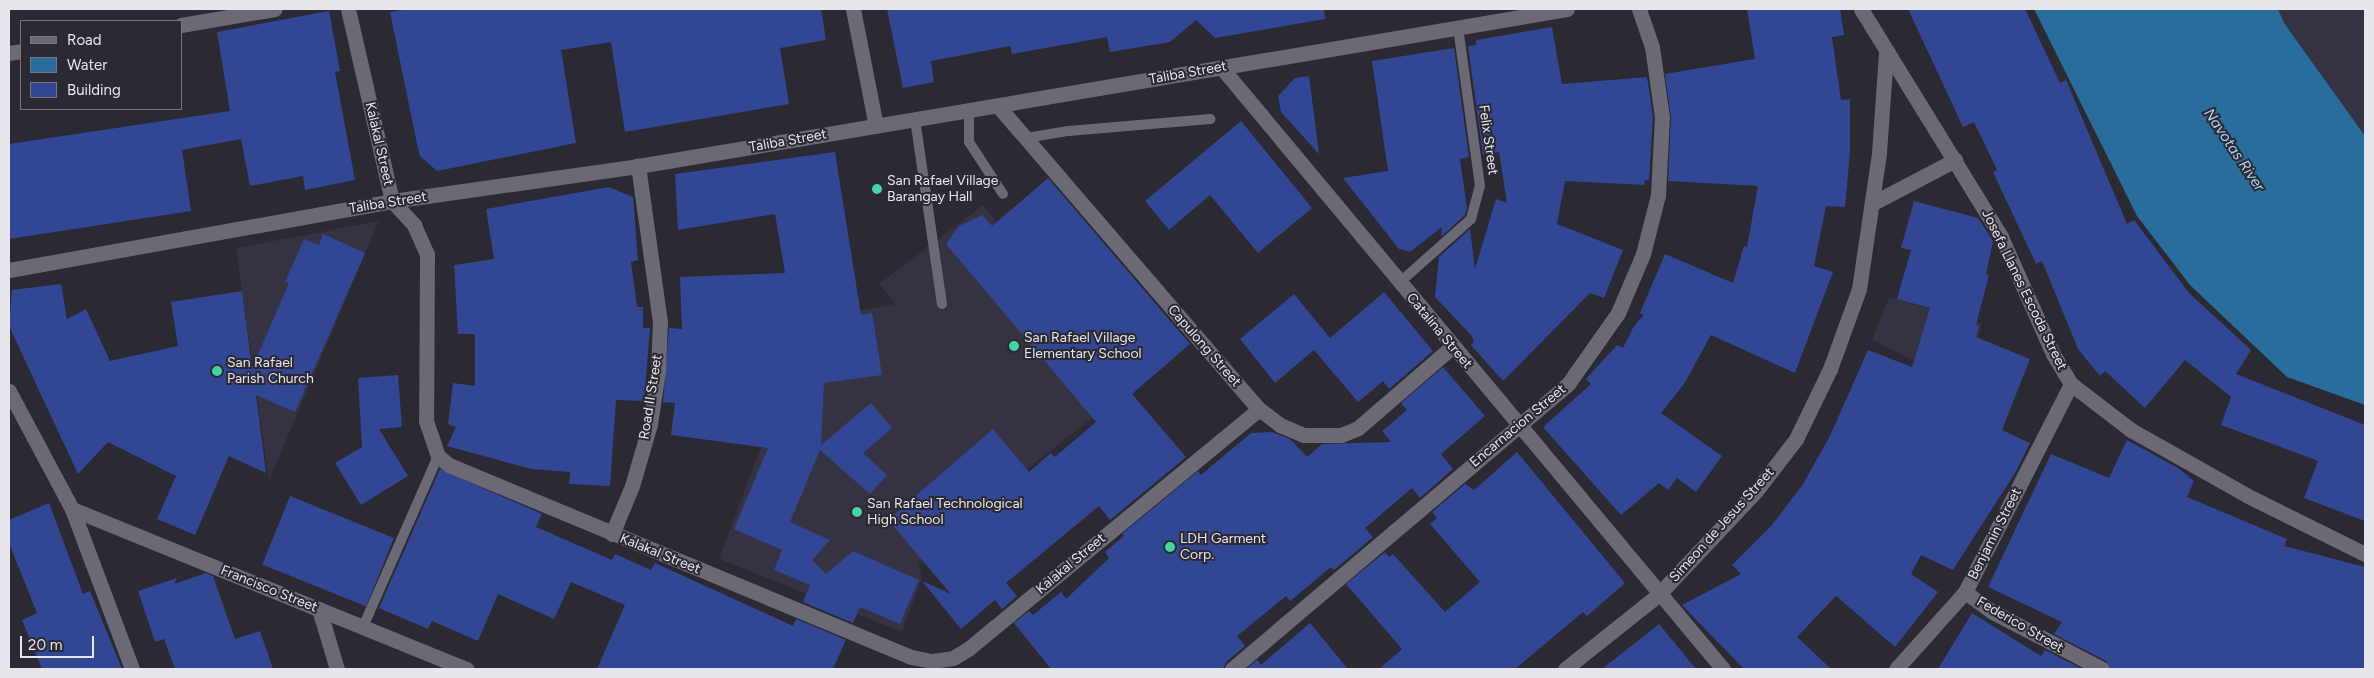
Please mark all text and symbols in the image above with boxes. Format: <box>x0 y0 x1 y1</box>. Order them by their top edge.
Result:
legend <box>20 20 182 110</box>
text: Road <box>67 31 102 49</box>
text: Water <box>67 56 107 74</box>
street label: Taliba Street <box>1148 58 1228 88</box>
text: Building <box>67 81 121 99</box>
street label: Kalakal Street <box>361 101 397 187</box>
street label: Felix Street <box>1475 104 1501 176</box>
water label: Navotas River <box>2200 105 2268 195</box>
street label: Taliba Street <box>748 126 828 156</box>
place label: San Rafael Village Barangay Hall <box>887 173 998 206</box>
marker: San Rafael Village Barangay Hall <box>871 183 883 195</box>
street label: Taliba Street <box>348 189 428 217</box>
street label: Josefa Llanes Escoda Street <box>1978 207 2070 373</box>
street label: Catalina Street <box>1402 290 1476 372</box>
street label: Capulong Street <box>1164 302 1244 390</box>
place label: San Rafael Village Elementary School <box>1024 330 1142 362</box>
marker: San Rafael Village Elementary School <box>1008 340 1020 352</box>
street label: Road II Street <box>636 353 666 441</box>
place label: San Rafael Parish Church <box>227 355 314 388</box>
marker: San Rafael Parish Church <box>211 365 223 377</box>
street label: Encarnacion Street <box>1467 381 1569 471</box>
street label: Simeon de Jesus Street <box>1666 464 1778 586</box>
street label: Benjamin Street <box>1965 485 2025 583</box>
place label: San Rafael Technological High School <box>867 496 1023 528</box>
marker: San Rafael Technological High School <box>851 506 863 518</box>
street label: Kalakal Street <box>617 530 703 578</box>
street label: Kalakal Street <box>1033 530 1109 598</box>
place label: LDH Garment Corp. <box>1180 531 1266 564</box>
marker: LDH Garment Corp. <box>1164 541 1176 553</box>
street label: Francisco Street <box>218 562 320 616</box>
street label: Federico Street <box>1974 593 2066 657</box>
scale bar <box>22 626 96 658</box>
text: 20 m <box>28 636 62 654</box>

